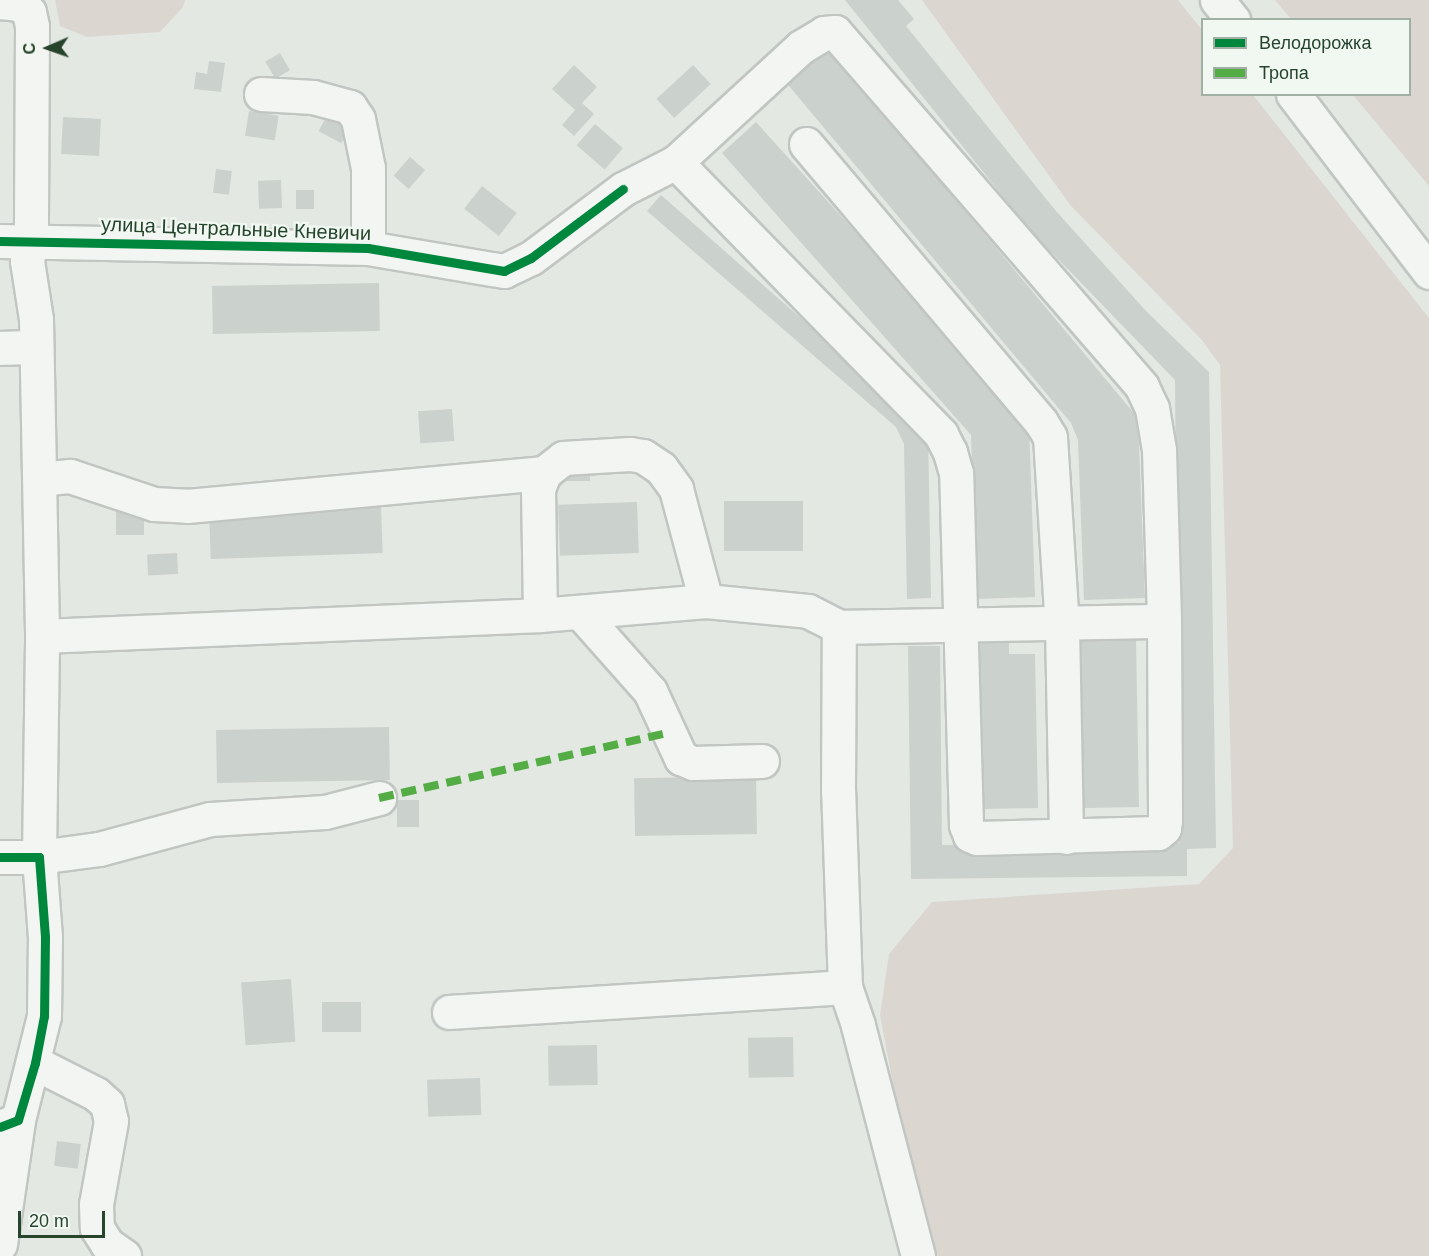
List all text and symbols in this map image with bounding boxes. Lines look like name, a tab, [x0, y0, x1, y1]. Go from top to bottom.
north arrow	[18, 18, 78, 78]
legend	[1201, 18, 1411, 96]
text: Велодорожка	[1259, 33, 1371, 53]
text: С	[21, 43, 38, 55]
text: Тропа	[1259, 63, 1309, 83]
street label: улица Центральные Кневичи	[101, 212, 371, 246]
scale bar	[21, 1199, 108, 1237]
text: 20 m	[29, 1211, 69, 1231]

